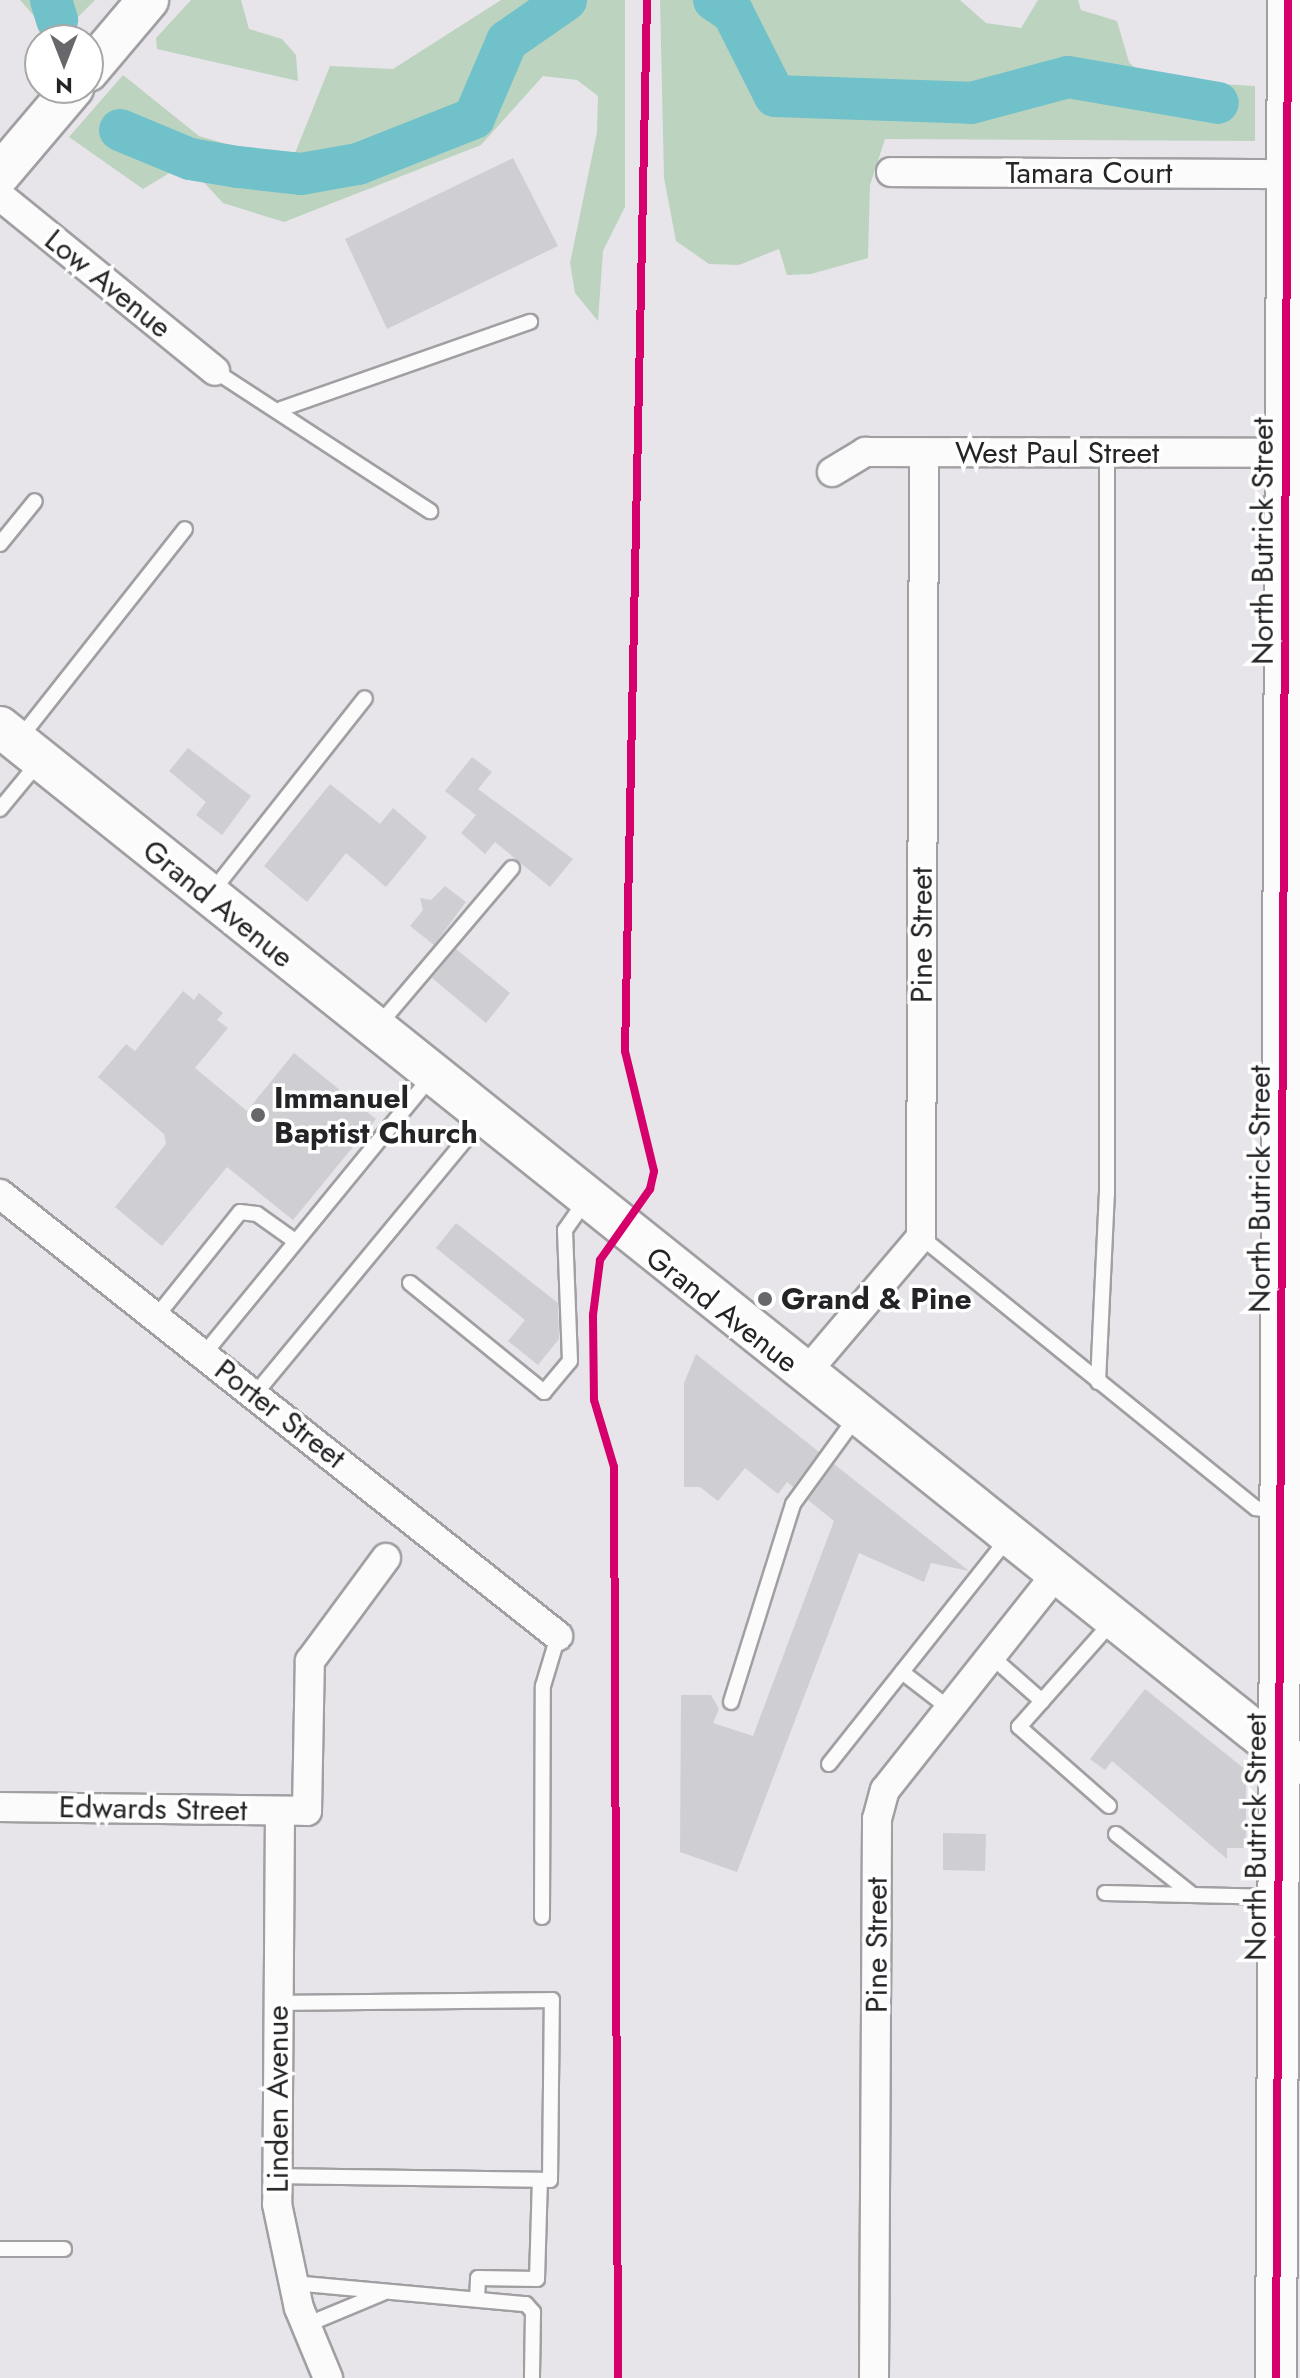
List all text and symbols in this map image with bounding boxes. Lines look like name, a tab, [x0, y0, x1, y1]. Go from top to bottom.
north arrow	[24, 24, 104, 104]
text: N	[55, 70, 73, 102]
street label: Tamara Court	[1005, 155, 1173, 191]
street label: Low Avenue	[38, 222, 178, 346]
street label: North Butrick Street	[1245, 417, 1281, 665]
street label: West Paul Street	[955, 435, 1159, 471]
street label: Grand Avenue	[135, 832, 301, 976]
street label: Pine Street	[904, 867, 940, 1003]
street label: North Butrick Street	[1242, 1065, 1278, 1313]
place label: Immanuel Baptist Church	[274, 1080, 478, 1150]
marker: Immanuel Baptist Church	[249, 1106, 267, 1124]
street label: Grand Avenue	[639, 1239, 805, 1381]
place label: Grand & Pine	[781, 1281, 972, 1317]
marker: Grand & Pine	[756, 1290, 774, 1308]
street label: Porter Street	[208, 1352, 352, 1476]
street label: North Butrick Street	[1238, 1713, 1274, 1961]
street label: Edwards Street	[58, 1789, 248, 1829]
street label: Pine Street	[859, 1877, 895, 2013]
street label: Linden Avenue	[260, 2005, 296, 2193]

